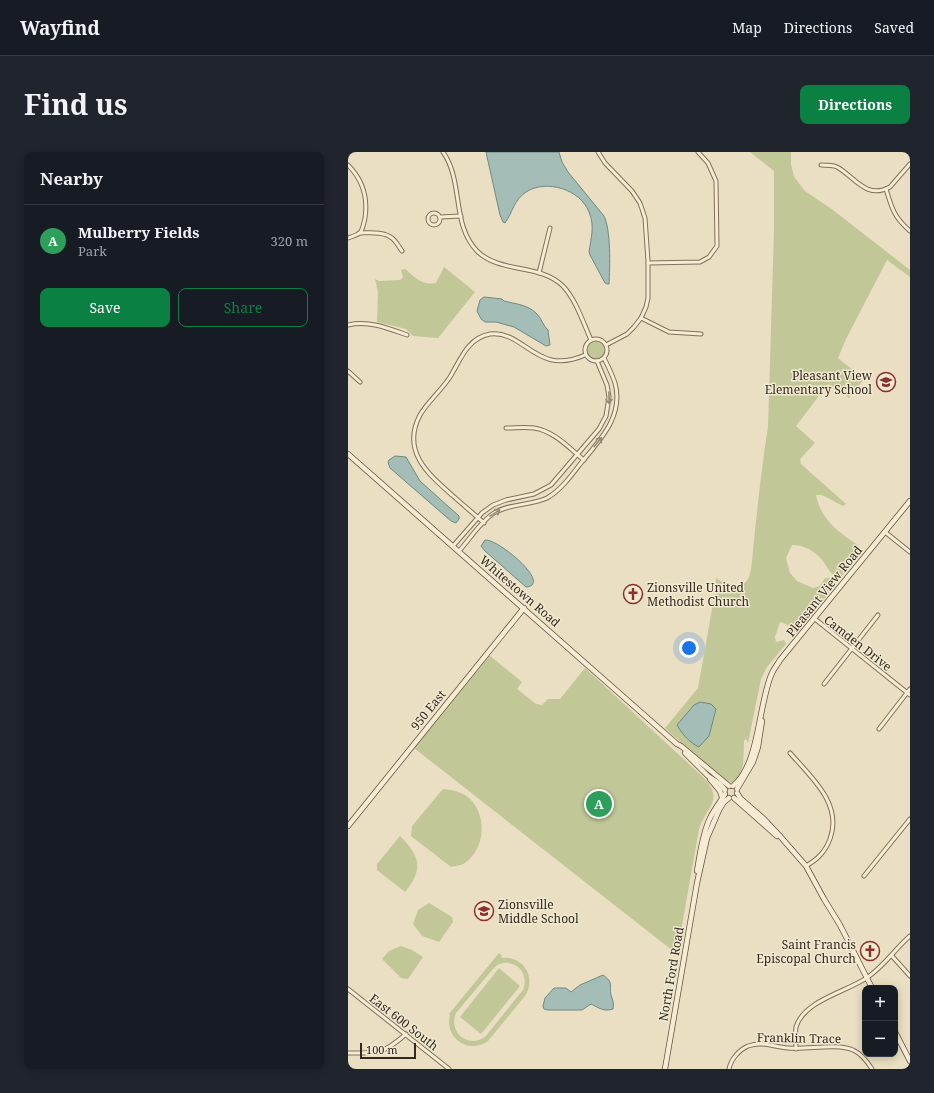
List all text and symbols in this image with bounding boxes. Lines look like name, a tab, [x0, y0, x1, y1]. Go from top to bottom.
text: Wayfind	[20, 15, 100, 41]
text: Map	[732, 18, 762, 37]
text: Directions	[784, 18, 852, 37]
text: Saved	[874, 18, 914, 37]
text: Find us	[24, 85, 128, 123]
button: Directions	[800, 85, 910, 124]
text: Nearby	[40, 167, 103, 190]
text: Mulberry Fields	[78, 222, 200, 242]
text: A	[48, 232, 58, 250]
text: 320 m	[271, 232, 308, 250]
text: Park	[78, 242, 107, 260]
button: Save	[40, 288, 170, 327]
button: Share	[178, 288, 308, 327]
place label: Pleasant View Elementary School	[765, 367, 873, 398]
school or university icon: Pleasant View Elementary School	[875, 371, 897, 393]
one-way arrow	[605, 391, 613, 404]
one-way arrow	[593, 437, 602, 448]
one-way arrow	[489, 509, 500, 517]
street label: Pleasant View Road	[782, 542, 866, 640]
street label: Whitestown Road	[476, 551, 564, 631]
place label: Zionsville United Methodist Church	[647, 579, 750, 610]
church icon: Zionsville United Methodist Church	[622, 583, 644, 605]
street label: Camden Drive	[821, 611, 895, 675]
your location	[679, 638, 699, 658]
street label: 950 East	[407, 686, 449, 734]
pin: A	[586, 789, 612, 819]
place label: Zionsville Middle School	[498, 896, 579, 927]
school or university icon: Zionsville Middle School	[473, 900, 495, 922]
street label: North Ford Road	[654, 925, 688, 1022]
place label: Saint Francis Episcopal Church	[756, 936, 856, 967]
church icon: Saint Francis Episcopal Church	[859, 940, 881, 962]
map controls	[862, 985, 898, 1057]
button: +	[862, 985, 898, 1021]
street label: East 600 South	[366, 990, 442, 1055]
button: −	[862, 1021, 898, 1057]
street label: Franklin Trace	[757, 1029, 841, 1047]
scale bar	[360, 1041, 416, 1060]
text: 100 m	[366, 1042, 398, 1057]

